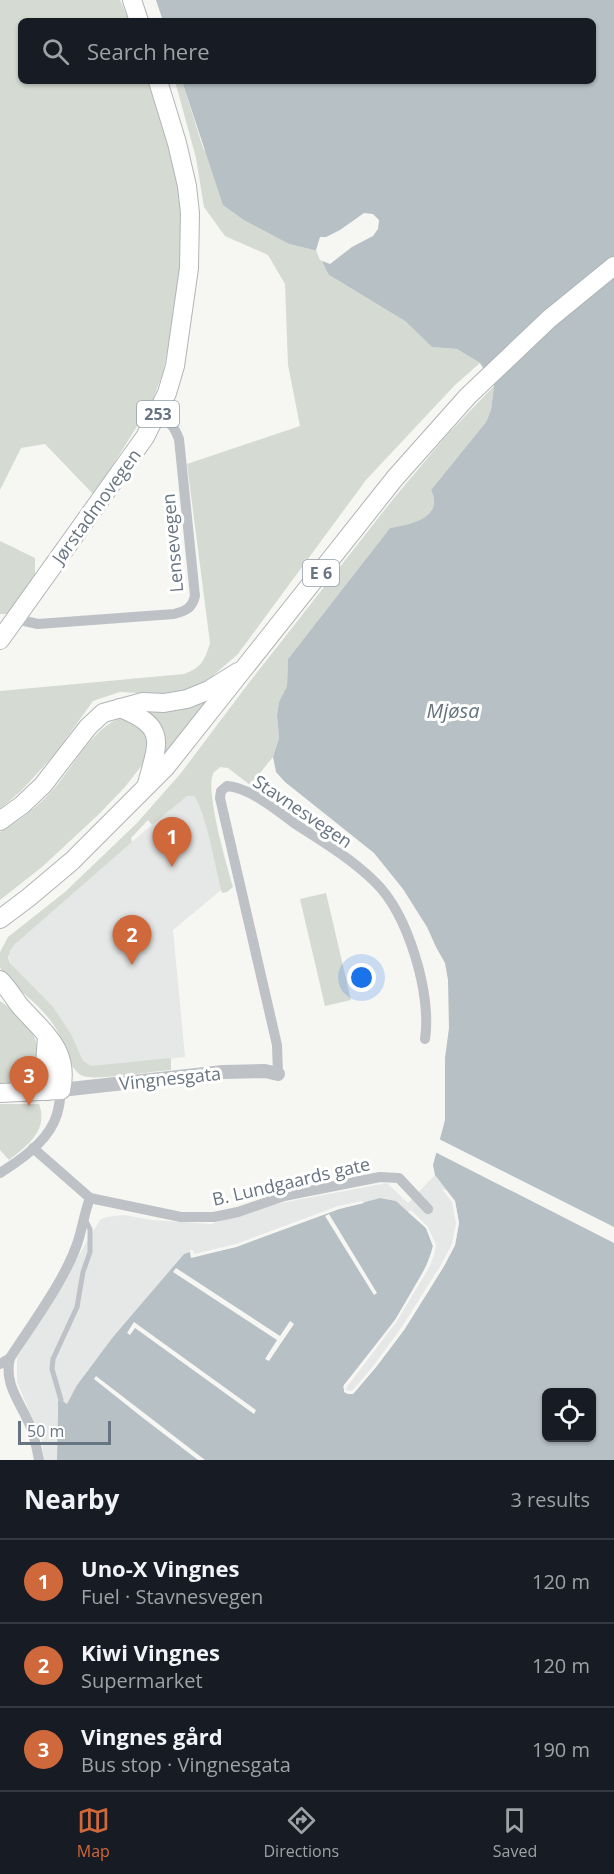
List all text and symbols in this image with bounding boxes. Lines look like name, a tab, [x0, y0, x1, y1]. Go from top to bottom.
search box	[18, 18, 596, 84]
icon: search	[39, 35, 72, 68]
text: Search here	[87, 36, 210, 66]
road number: 253	[137, 401, 179, 427]
street label: Jørstadmovegen	[45, 444, 146, 570]
street label: Lensevegen	[156, 493, 188, 593]
road number: E 6	[303, 560, 339, 586]
water label: Mjøsa	[427, 697, 479, 724]
street label: Stavnesvegen	[249, 769, 357, 853]
pin: 1	[152, 818, 192, 867]
pin: 2	[112, 916, 152, 965]
your location	[347, 963, 376, 992]
pin: 3	[9, 1056, 48, 1106]
street label: Vingnesgata	[118, 1061, 222, 1095]
street label: B. Lundgaards gate	[210, 1151, 372, 1211]
map controls	[542, 1388, 596, 1442]
button: locate	[542, 1388, 596, 1442]
scale bar	[18, 1418, 111, 1446]
text: 50 m	[27, 1420, 64, 1442]
text: Nearby	[24, 1481, 119, 1517]
text: 3 results	[510, 1486, 590, 1513]
text: Uno-X Vingnes	[81, 1553, 239, 1583]
text: 1	[38, 1568, 49, 1595]
text: 120 m	[532, 1568, 590, 1595]
text: Fuel · Stavnesvegen	[81, 1583, 263, 1610]
text: Kiwi Vingnes	[81, 1637, 220, 1667]
text: 2	[38, 1652, 49, 1679]
text: 120 m	[532, 1652, 590, 1679]
text: Supermarket	[81, 1667, 203, 1694]
text: Vingnes gård	[81, 1721, 223, 1751]
text: 3	[38, 1736, 49, 1763]
text: 190 m	[532, 1736, 590, 1763]
text: Bus stop · Vingnesgata	[81, 1751, 291, 1778]
tab: Map	[77, 1804, 110, 1862]
tab: Directions	[263, 1804, 339, 1862]
tab: Saved	[493, 1804, 537, 1862]

